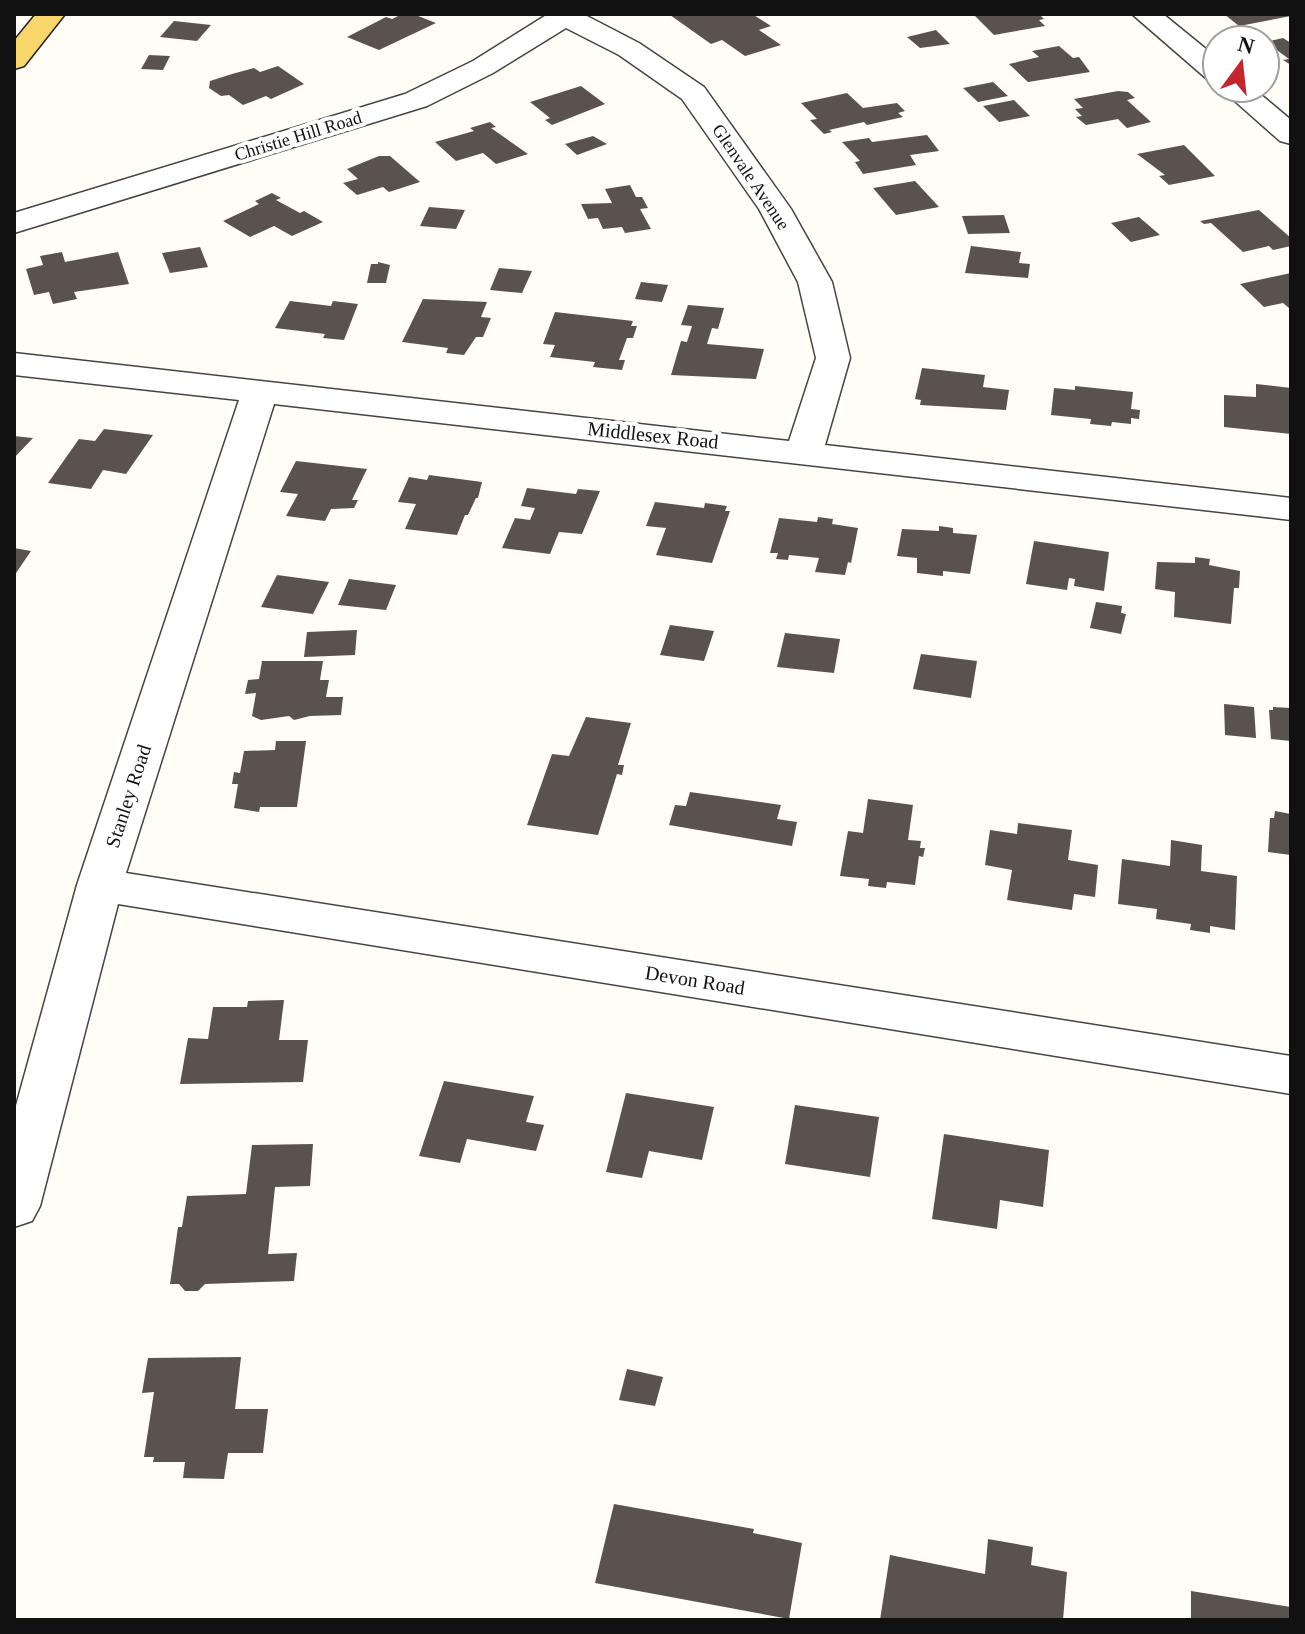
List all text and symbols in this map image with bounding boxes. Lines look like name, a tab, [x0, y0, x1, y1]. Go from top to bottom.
north arrow	[1201, 24, 1281, 104]
text: N	[1235, 31, 1257, 59]
street label: Christie Hill Road	[232, 107, 364, 165]
street label: Glenvale Avenue	[708, 120, 794, 234]
street label: Middlesex Road	[586, 417, 720, 453]
street label: Stanley Road	[101, 742, 156, 851]
street label: Devon Road	[644, 961, 746, 999]

